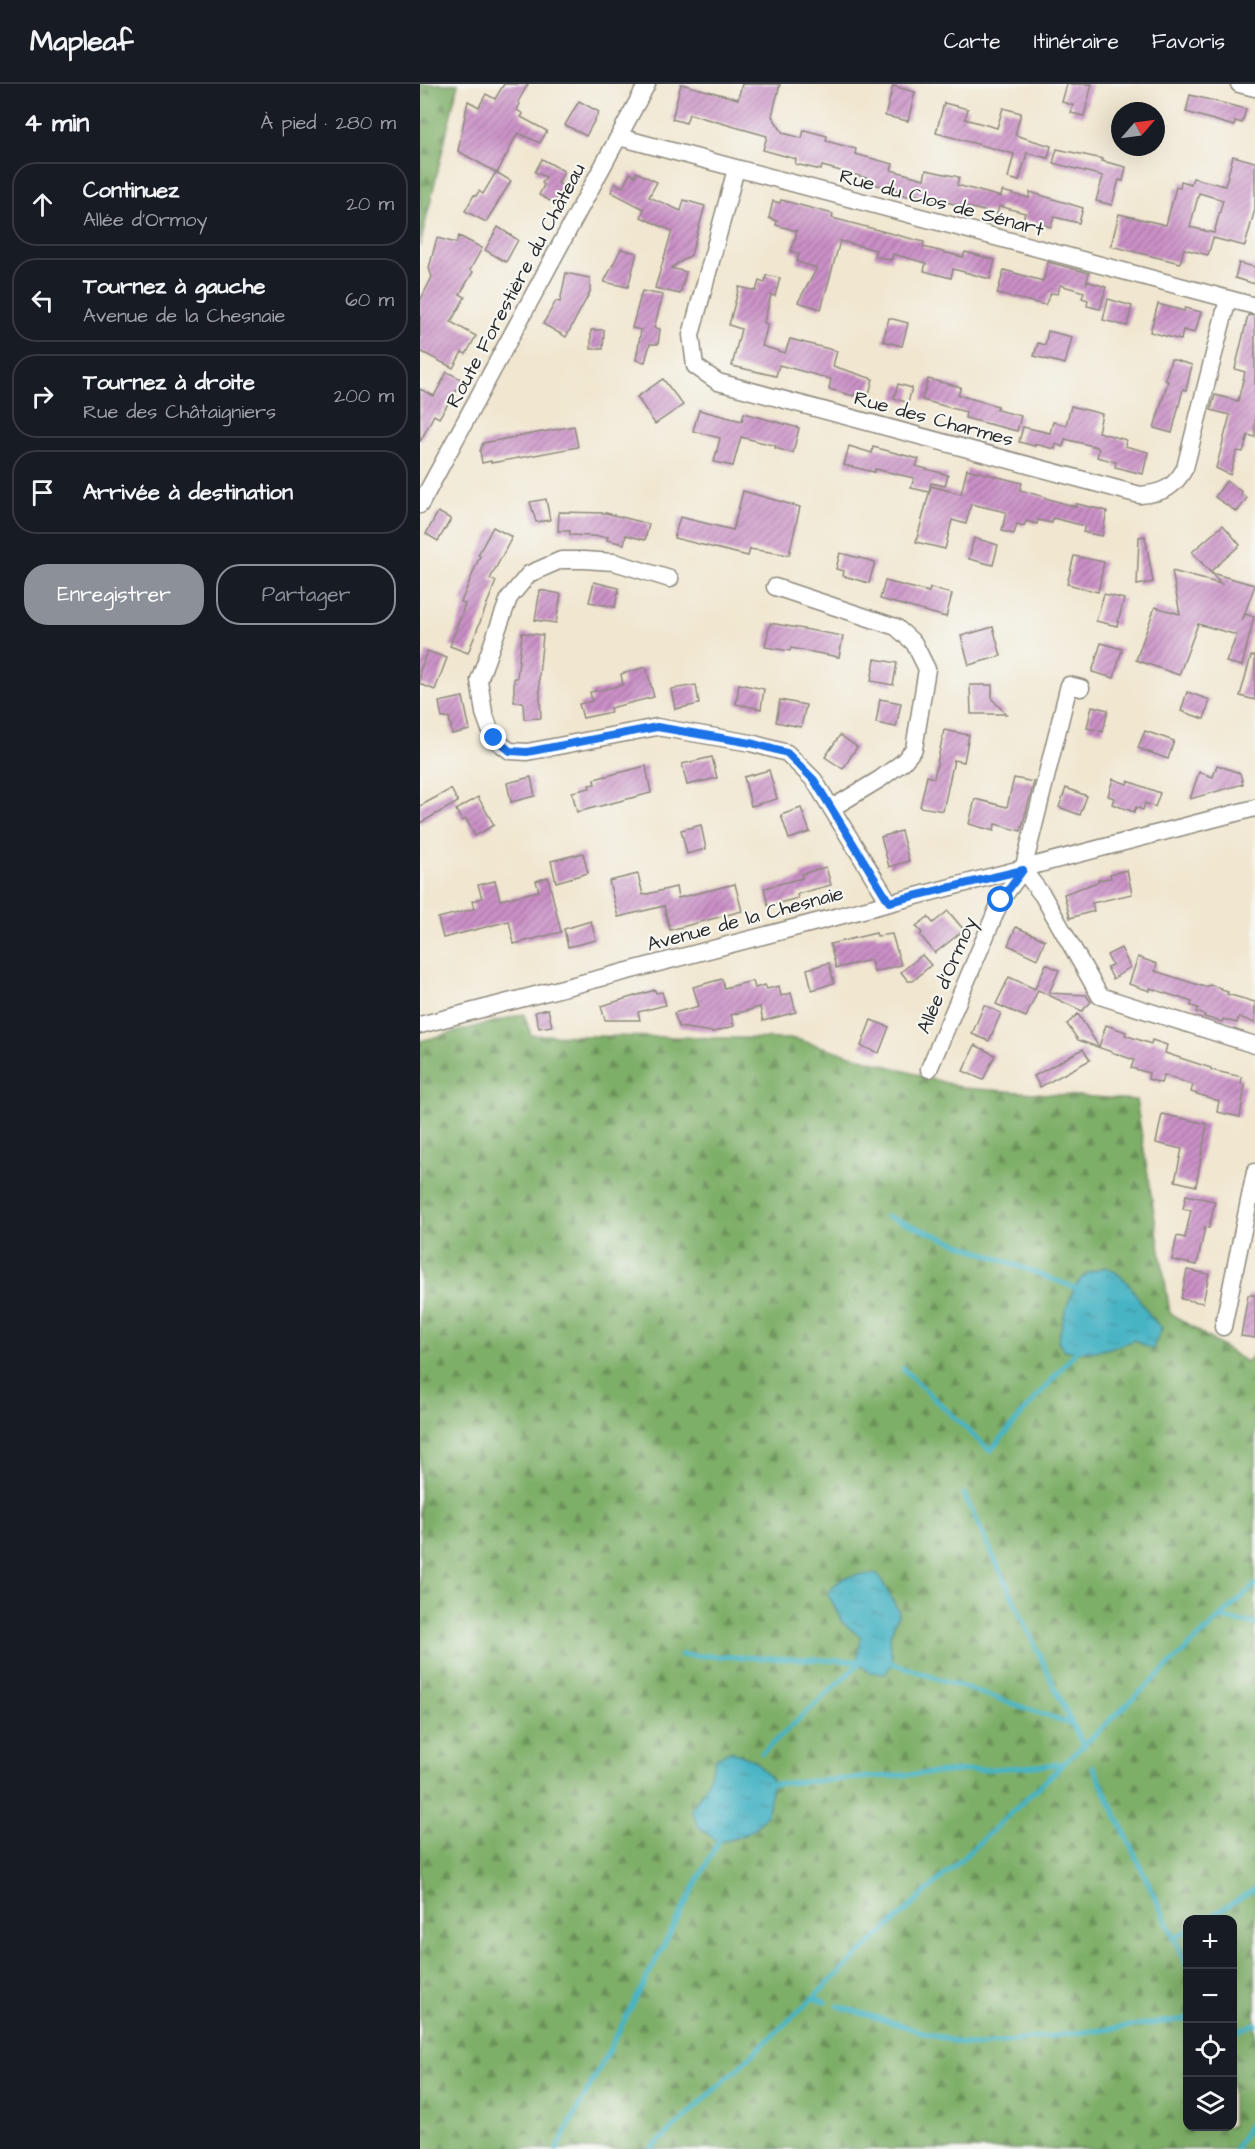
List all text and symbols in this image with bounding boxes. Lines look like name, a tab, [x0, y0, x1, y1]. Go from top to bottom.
text: Mapleaf	[30, 22, 133, 61]
text: Carte	[944, 27, 1001, 56]
text: Itinéraire	[1034, 27, 1119, 56]
text: Favoris	[1152, 27, 1225, 56]
north arrow	[1111, 102, 1165, 156]
text: 4 min	[24, 105, 89, 141]
text: À pied · 280 m	[261, 109, 396, 137]
street label: Route Forestière du Château	[439, 158, 592, 413]
street label: Rue du Clos de Sénart	[837, 162, 1047, 244]
text: Continuez	[83, 175, 179, 206]
icon: ahead	[26, 188, 59, 221]
text: 20 m	[346, 190, 394, 218]
text: Allée d'Ormoy	[83, 206, 207, 234]
text: Tournez à gauche	[83, 271, 265, 302]
icon: left	[26, 284, 59, 317]
text: 60 m	[345, 286, 394, 314]
text: Avenue de la Chesnaie	[83, 302, 285, 330]
text: Tournez à droite	[83, 367, 255, 398]
icon: right	[26, 380, 59, 413]
text: 200 m	[334, 382, 394, 410]
street label: Rue des Charmes	[851, 384, 1017, 454]
text: Rue des Châtaigniers	[83, 398, 276, 426]
icon: arrive	[26, 476, 59, 509]
text: Arrivée à destination	[83, 477, 293, 508]
button: Enregistrer	[24, 564, 204, 625]
button: Partager	[216, 564, 396, 625]
route end	[480, 724, 506, 750]
street label: Avenue de la Chesnaie	[644, 879, 847, 959]
route start	[987, 886, 1013, 912]
street label: Allée d'Ormoy	[910, 913, 985, 1039]
map controls	[1183, 1915, 1237, 2131]
button: +	[1183, 1915, 1237, 1969]
button: −	[1183, 1969, 1237, 2023]
button: locate	[1183, 2023, 1237, 2077]
button: layers	[1183, 2077, 1237, 2131]

